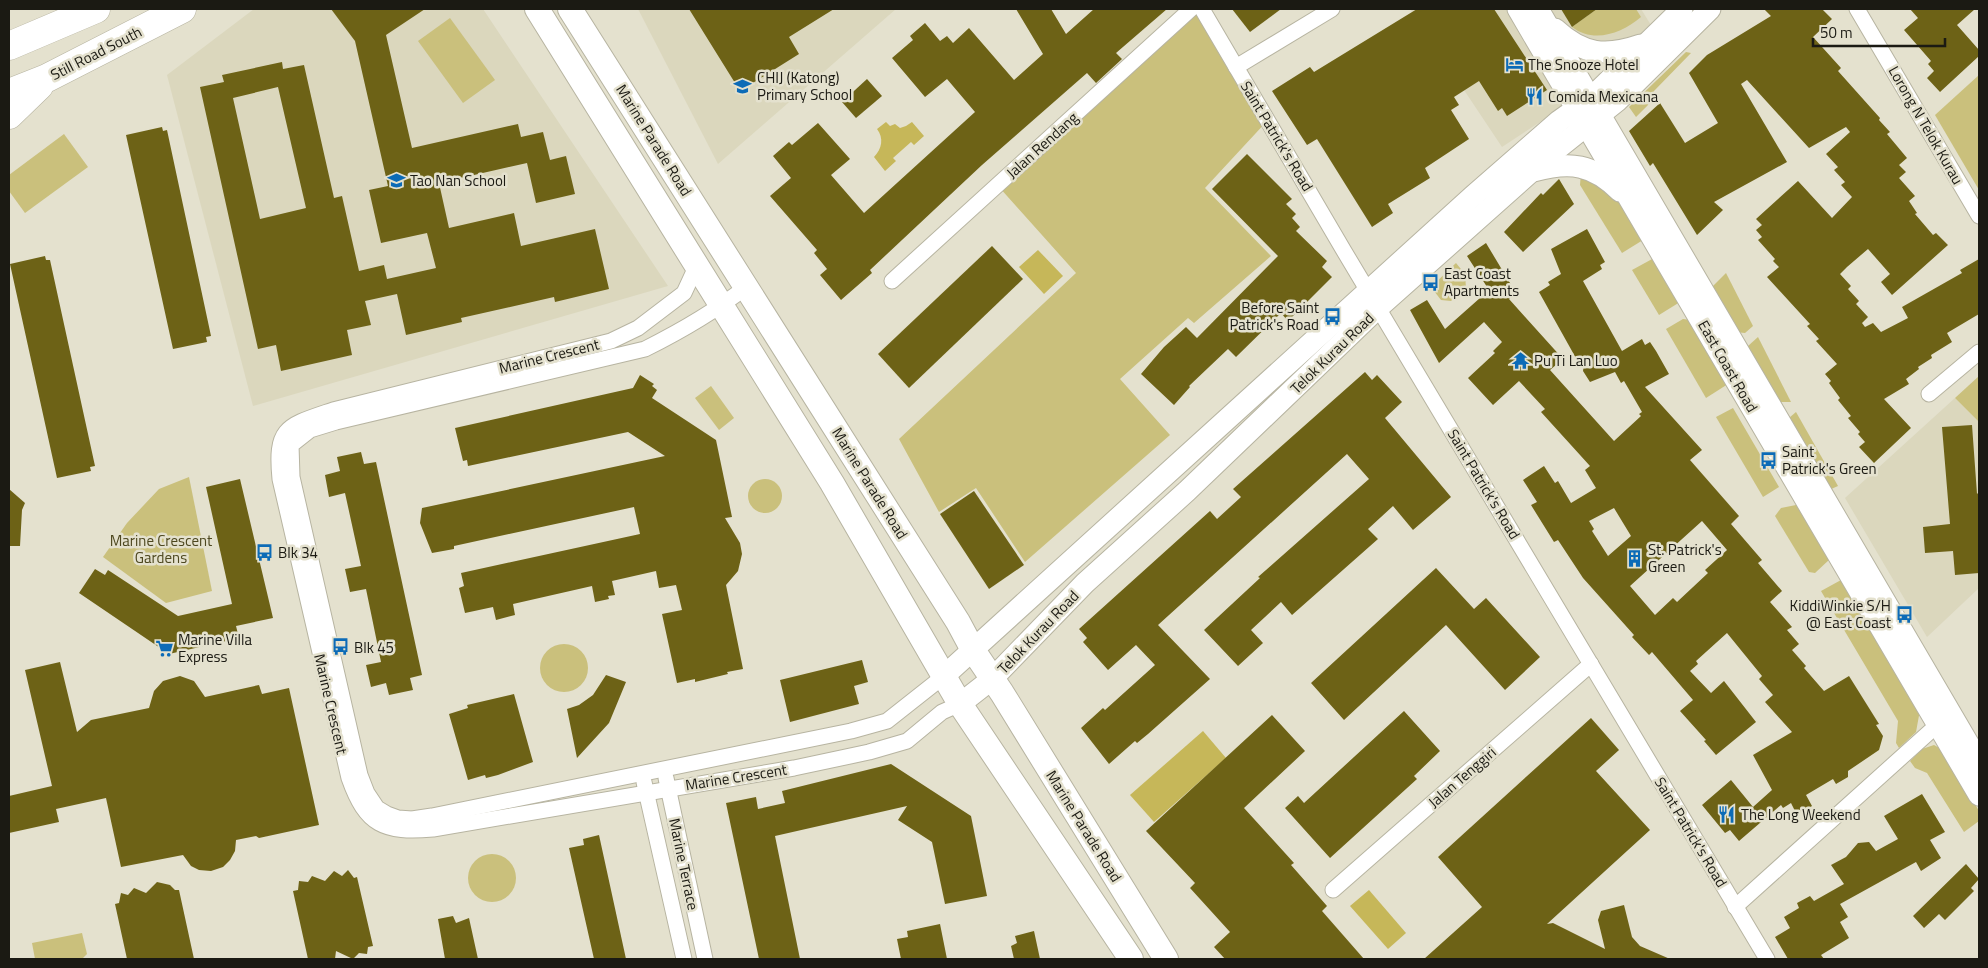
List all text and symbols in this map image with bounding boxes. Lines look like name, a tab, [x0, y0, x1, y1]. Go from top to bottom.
scale bar	[1813, 15, 1946, 47]
street label: Still Road South	[46, 20, 146, 86]
text: 50 m	[1820, 21, 1853, 44]
place label: The Snooze Hotel	[1528, 53, 1639, 76]
hotel icon: The Snooze Hotel	[1504, 54, 1524, 74]
street label: Lorong N Telok Kurau	[1883, 61, 1969, 189]
place label: CHIJ (Katong) Primary School	[757, 66, 852, 106]
school or university icon: CHIJ (Katong) Primary School	[733, 76, 753, 96]
street label: Saint Patrick's Road	[1235, 76, 1319, 196]
street label: Marine Parade Road	[610, 80, 698, 200]
place label: Comida Mexicana	[1548, 85, 1659, 108]
restaurant icon: Comida Mexicana	[1524, 86, 1544, 106]
street label: Jalan Rendang	[1001, 106, 1083, 184]
place label: Tao Nan School	[410, 169, 506, 192]
school or university icon: Tao Nan School	[386, 170, 406, 190]
place label: East Coast Apartments	[1444, 262, 1519, 302]
bus stop icon: East Coast Apartments	[1420, 272, 1440, 292]
place label: Before Saint Patrick's Road	[1229, 296, 1320, 336]
bus stop icon: Before Saint Patrick's Road	[1323, 306, 1343, 326]
street label: Telok Kurau Road	[1285, 307, 1379, 399]
street label: East Coast Road	[1692, 316, 1764, 416]
street label: Marine Crescent	[496, 332, 602, 380]
place label: Pu Ti Lan Luo	[1534, 349, 1618, 372]
temple icon: Pu Ti Lan Luo	[1510, 350, 1530, 370]
street label: Marine Parade Road	[826, 423, 914, 543]
street label: Saint Patrick's Road	[1442, 424, 1526, 544]
place label: Saint Patrick's Green	[1782, 440, 1877, 480]
bus stop icon: Saint Patrick's Green	[1758, 450, 1778, 470]
park label: Marine Crescent Gardens	[110, 529, 213, 569]
place label: St. Patrick's Green	[1648, 538, 1722, 578]
place label: Blk 34	[278, 541, 318, 564]
bus stop icon: Blk 34	[254, 542, 274, 562]
building icon: St. Patrick's Green	[1624, 548, 1644, 568]
street label: Telok Kurau Road	[992, 585, 1084, 679]
place label: KiddiWinkie S/H @ East Coast	[1790, 594, 1892, 634]
bus stop icon: KiddiWinkie S/H @ East Coast	[1895, 604, 1915, 624]
place label: Marine Villa Express	[178, 628, 252, 668]
place label: Blk 45	[354, 636, 394, 659]
bus stop icon: Blk 45	[330, 637, 350, 657]
supermarket icon: Marine Villa Express	[154, 638, 174, 658]
street label: Marine Crescent	[308, 651, 354, 757]
street label: Jalan Tenggiri	[1423, 741, 1501, 813]
street label: Marine Crescent	[684, 758, 789, 796]
street label: Marine Parade Road	[1040, 766, 1128, 886]
street label: Saint Patrick's Road	[1649, 772, 1733, 892]
place label: The Long Weekend	[1741, 803, 1861, 826]
restaurant icon: The Long Weekend	[1717, 804, 1737, 824]
street label: Marine Terrace	[663, 816, 705, 912]

